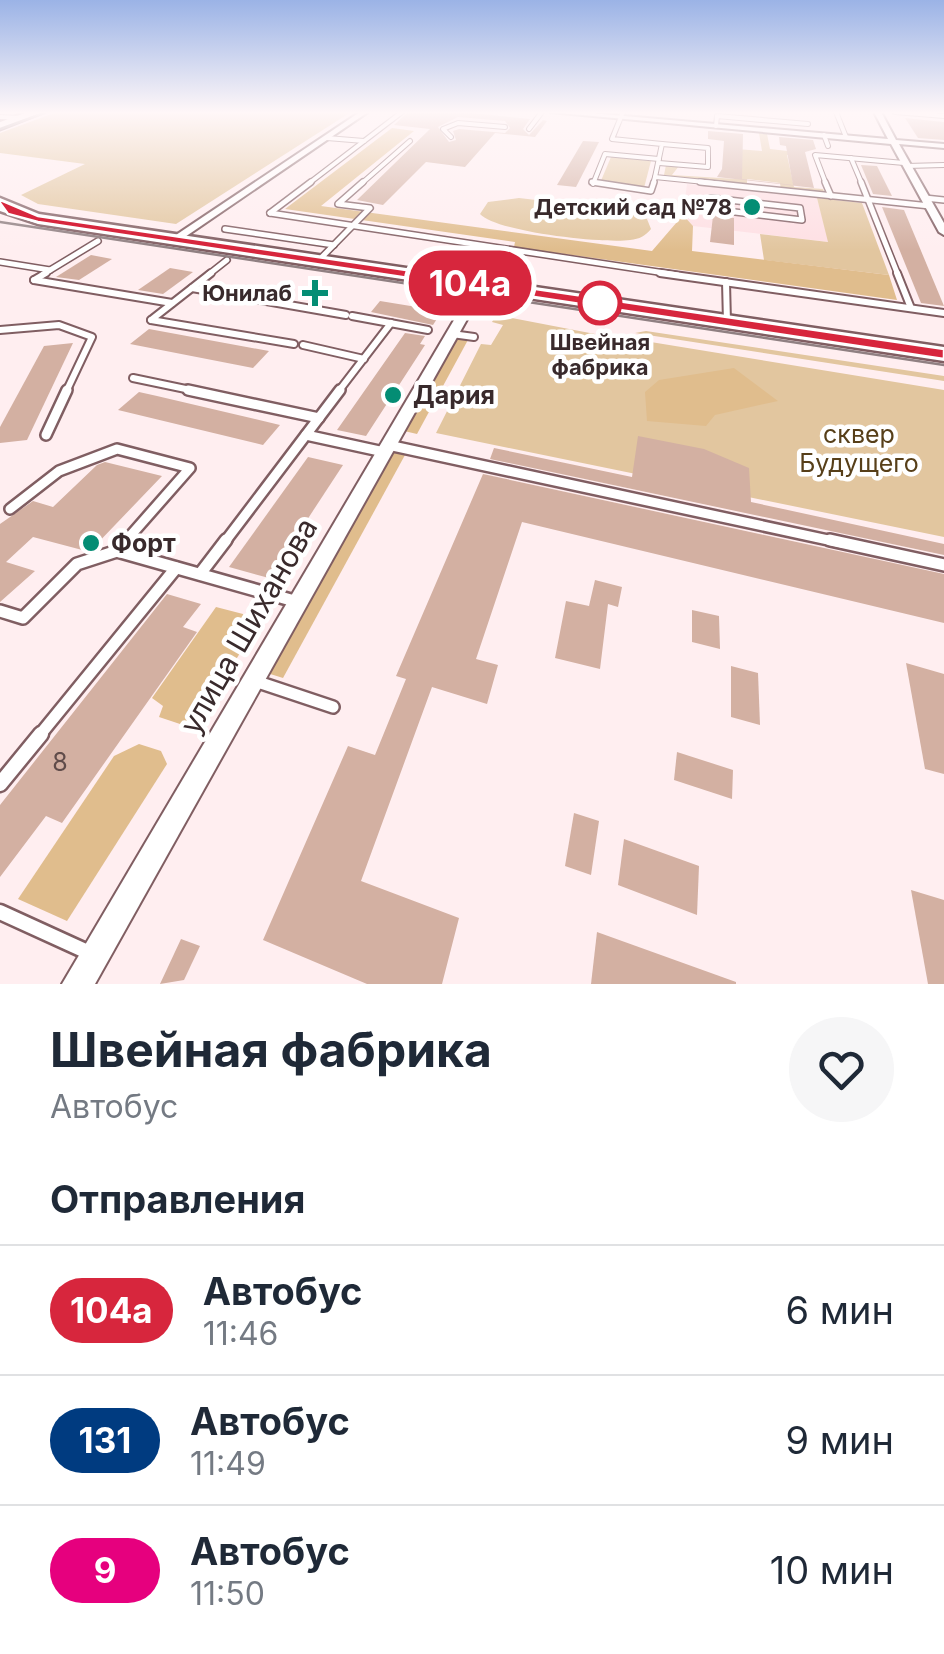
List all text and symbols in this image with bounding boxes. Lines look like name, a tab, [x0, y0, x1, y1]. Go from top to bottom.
place label: Детский сад №78	[534, 194, 732, 220]
marker: Детский сад №78	[741, 196, 763, 218]
line badge: 104а	[400, 250, 540, 316]
text: 104а	[429, 262, 511, 304]
place label: Юнилаб	[202, 280, 292, 306]
marker: Юнилаб	[302, 280, 328, 306]
marker: Швейная фабрика	[579, 282, 621, 324]
place label: Швейная фабрика	[550, 329, 650, 380]
place label: Дария	[413, 380, 495, 410]
marker: Дария	[382, 384, 404, 406]
park label: сквер Будущего	[799, 419, 919, 478]
street label: улица Шиханова	[172, 511, 324, 740]
place label: Форт	[111, 528, 176, 558]
marker: Форт	[80, 532, 102, 554]
house number: 8	[52, 747, 68, 777]
button: heart	[789, 1017, 894, 1122]
text: Швейная фабрика	[50, 1020, 492, 1079]
text: Автобус	[50, 1087, 178, 1126]
text: Отправления	[50, 1176, 305, 1222]
text: Автобус	[203, 1268, 362, 1314]
text: 6 мин	[786, 1287, 894, 1333]
text: 104а	[70, 1289, 153, 1331]
text: 11:46	[203, 1314, 278, 1353]
text: Автобус	[190, 1398, 350, 1444]
text: 9 мин	[786, 1417, 894, 1463]
text: 131	[79, 1419, 131, 1461]
text: 11:49	[190, 1444, 266, 1483]
text: Автобус	[190, 1528, 350, 1574]
text: 10 мин	[770, 1547, 894, 1593]
text: 9	[94, 1549, 116, 1591]
text: 11:50	[190, 1574, 265, 1613]

